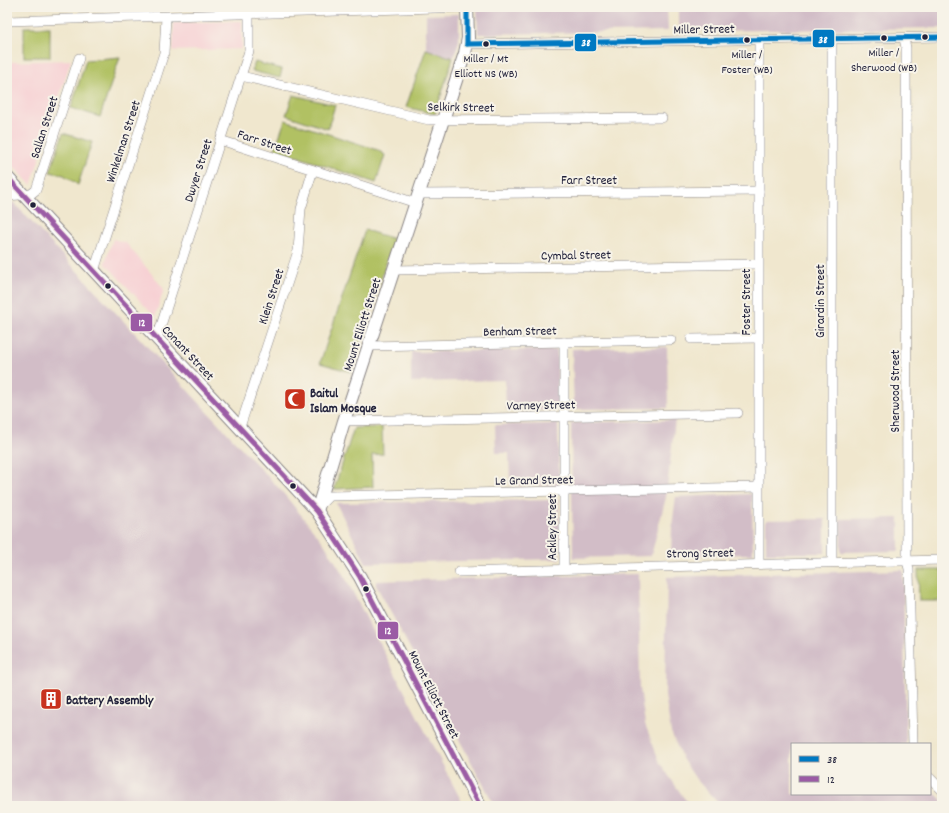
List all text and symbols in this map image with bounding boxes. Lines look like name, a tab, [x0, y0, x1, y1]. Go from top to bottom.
street label: Miller Street	[673, 20, 735, 41]
line badge: 38	[812, 29, 835, 48]
unlabelled marker	[920, 32, 930, 42]
line badge: 38	[574, 33, 597, 52]
text: 38	[818, 33, 828, 49]
marker: Miller / Sherwood (WB)	[879, 33, 889, 43]
marker: Miller / Foster (WB)	[742, 35, 752, 45]
text: 38	[581, 36, 591, 52]
marker: Miller / Mt Elliott NS (WB)	[481, 39, 491, 49]
place label: Miller / Sherwood (WB)	[851, 45, 917, 77]
place label: Miller / Foster (WB)	[721, 47, 773, 79]
place label: Miller / Mt Elliott NS (WB)	[455, 51, 517, 83]
street label: Sallan Street	[26, 94, 64, 161]
street label: Winkelman Street	[102, 98, 147, 185]
street label: Selkirk Street	[427, 98, 495, 119]
street label: Farr Street	[235, 126, 294, 161]
street label: Dwyer Street	[180, 137, 219, 205]
street label: Farr Street	[561, 172, 617, 191]
unlabelled marker	[28, 200, 38, 210]
street label: Cymbal Street	[541, 246, 611, 267]
street label: Girardin Street	[812, 264, 831, 338]
street label: Klein Street	[254, 266, 290, 327]
street label: Foster Street	[738, 268, 757, 335]
street label: Mount Elliott Street	[339, 275, 387, 374]
unlabelled marker	[103, 281, 113, 291]
line badge: 12	[130, 313, 153, 332]
text: 12	[138, 316, 146, 332]
street label: Conant Street	[156, 322, 218, 386]
street label: Benham Street	[483, 322, 557, 343]
street label: Sherwood Street	[887, 349, 906, 432]
place label: Baitul Islam Mosque	[310, 385, 377, 419]
mosque icon: Baitul Islam Mosque	[282, 386, 308, 412]
street label: Varney Street	[507, 396, 576, 417]
street label: Le Grand Street	[495, 471, 573, 492]
unlabelled marker	[288, 481, 298, 491]
street label: Ackley Street	[544, 494, 563, 560]
street label: Strong Street	[666, 544, 734, 565]
unlabelled marker	[361, 584, 371, 594]
line badge: 12	[377, 621, 399, 640]
text: 12	[384, 624, 392, 640]
street label: Mount Elliott Street	[402, 648, 463, 743]
building icon: Battery Assembly	[38, 686, 64, 712]
place label: Battery Assembly	[66, 692, 154, 711]
legend	[791, 743, 931, 795]
text: 38	[827, 752, 837, 769]
text: 12	[827, 772, 835, 789]

